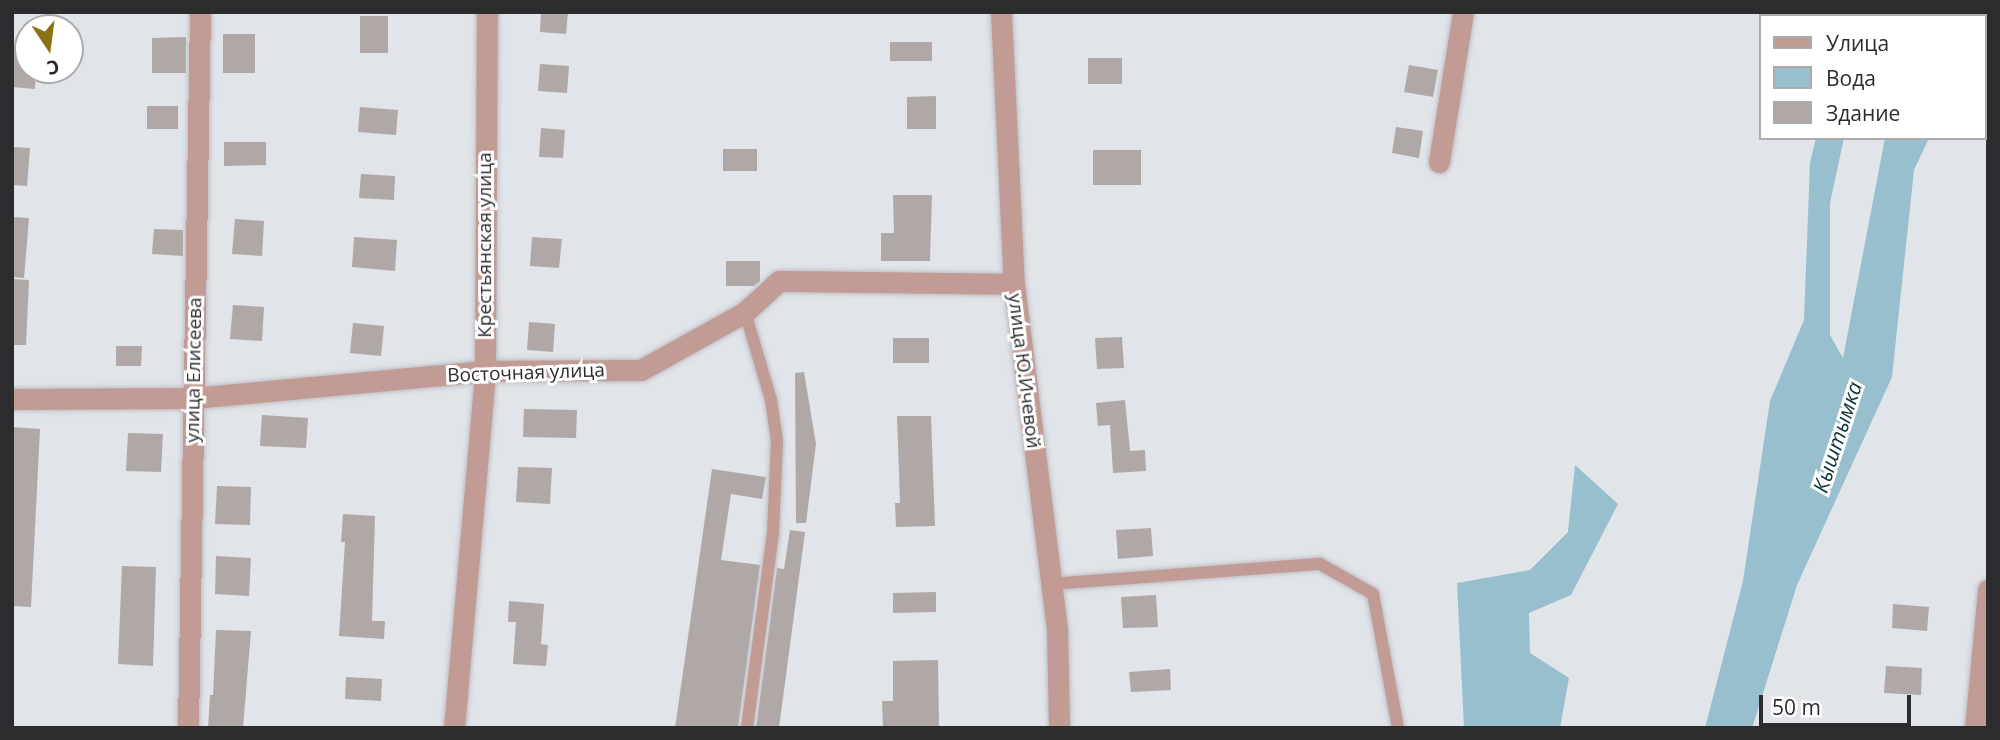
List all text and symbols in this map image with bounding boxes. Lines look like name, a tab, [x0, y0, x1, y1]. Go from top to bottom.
north arrow	[14, 14, 84, 84]
legend	[1758, 14, 1986, 140]
text: Улица	[1826, 29, 1889, 57]
text: С	[44, 53, 62, 82]
text: Вода	[1826, 64, 1876, 92]
text: Здание	[1826, 99, 1900, 127]
street label: Крестьянская улица	[474, 152, 496, 338]
street label: улица Ю.Ичевой	[1003, 292, 1045, 450]
street label: улица Елисеева	[181, 297, 207, 443]
street label: Восточная улица	[447, 359, 605, 387]
water label: Кыштымка	[1807, 378, 1867, 496]
scale bar	[1762, 680, 1914, 724]
text: 50 m	[1772, 693, 1821, 721]

